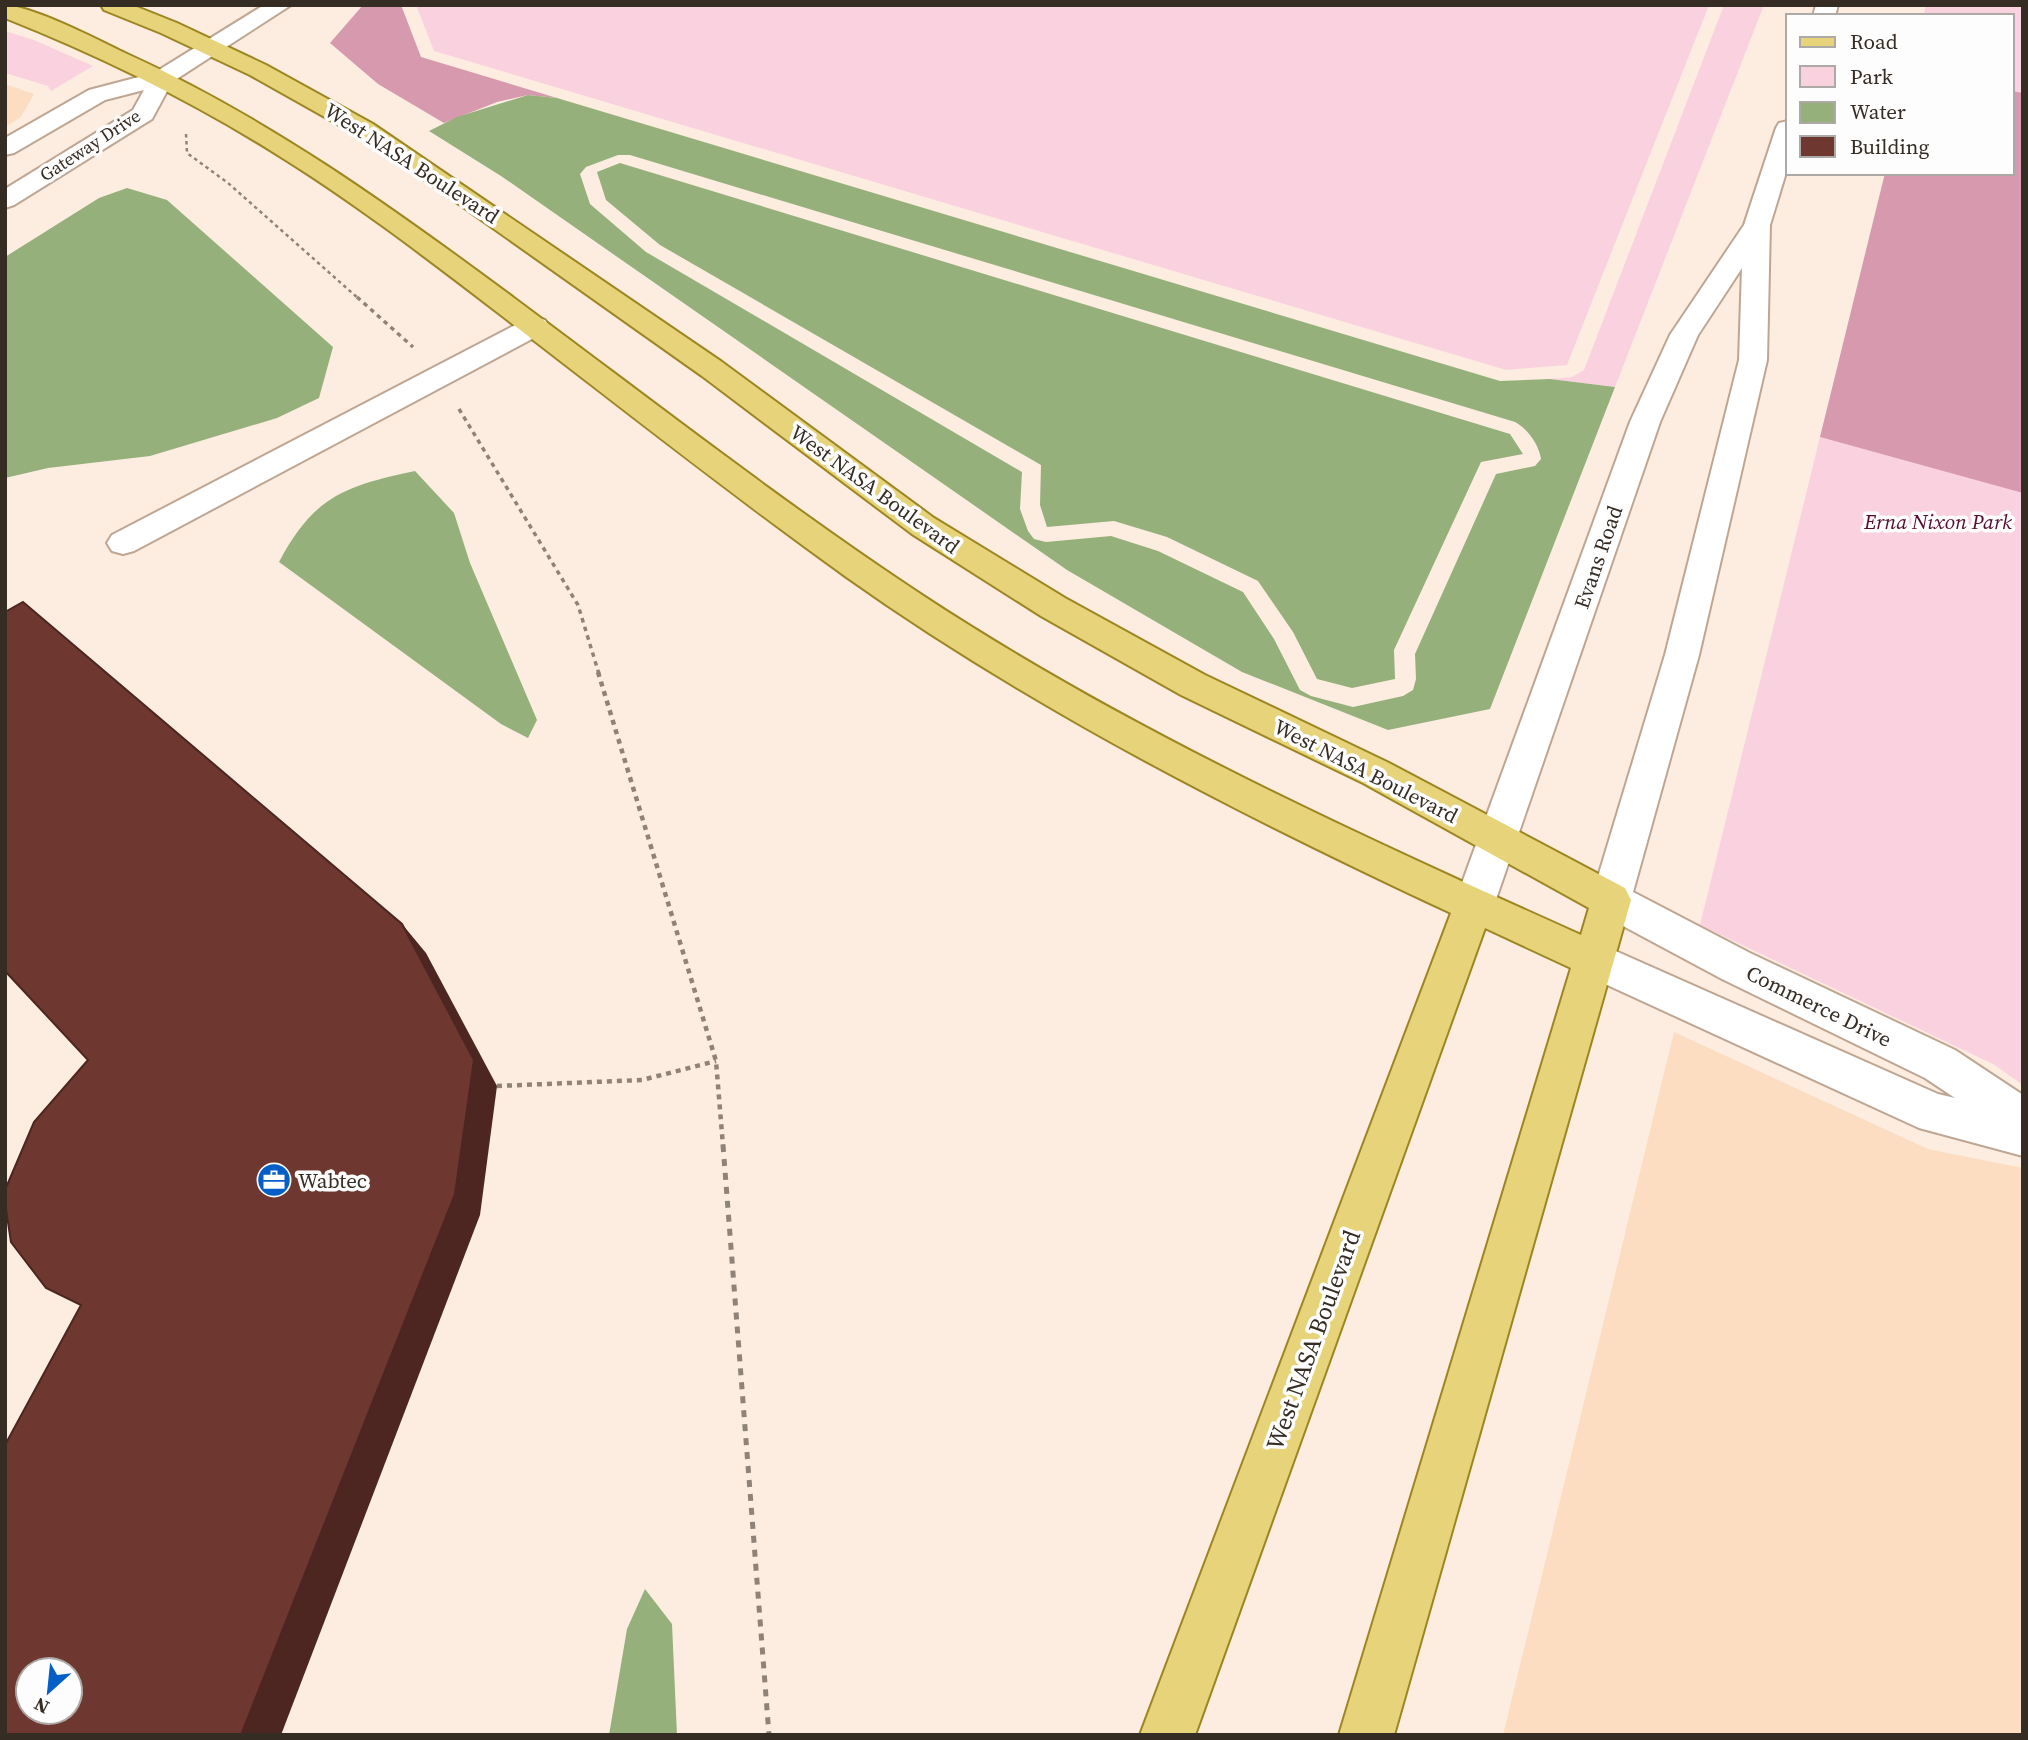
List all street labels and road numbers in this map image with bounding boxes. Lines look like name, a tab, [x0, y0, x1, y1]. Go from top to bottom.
street label: West NASA Boulevard	[319, 96, 505, 230]
street label: Gateway Drive	[35, 103, 145, 187]
street label: West NASA Boulevard	[784, 418, 966, 560]
street label: Evans Road	[1567, 501, 1629, 612]
street label: West NASA Boulevard	[1269, 712, 1463, 830]
street label: Commerce Drive	[1741, 958, 1897, 1054]
street label: West NASA Boulevard	[1258, 1225, 1368, 1455]

